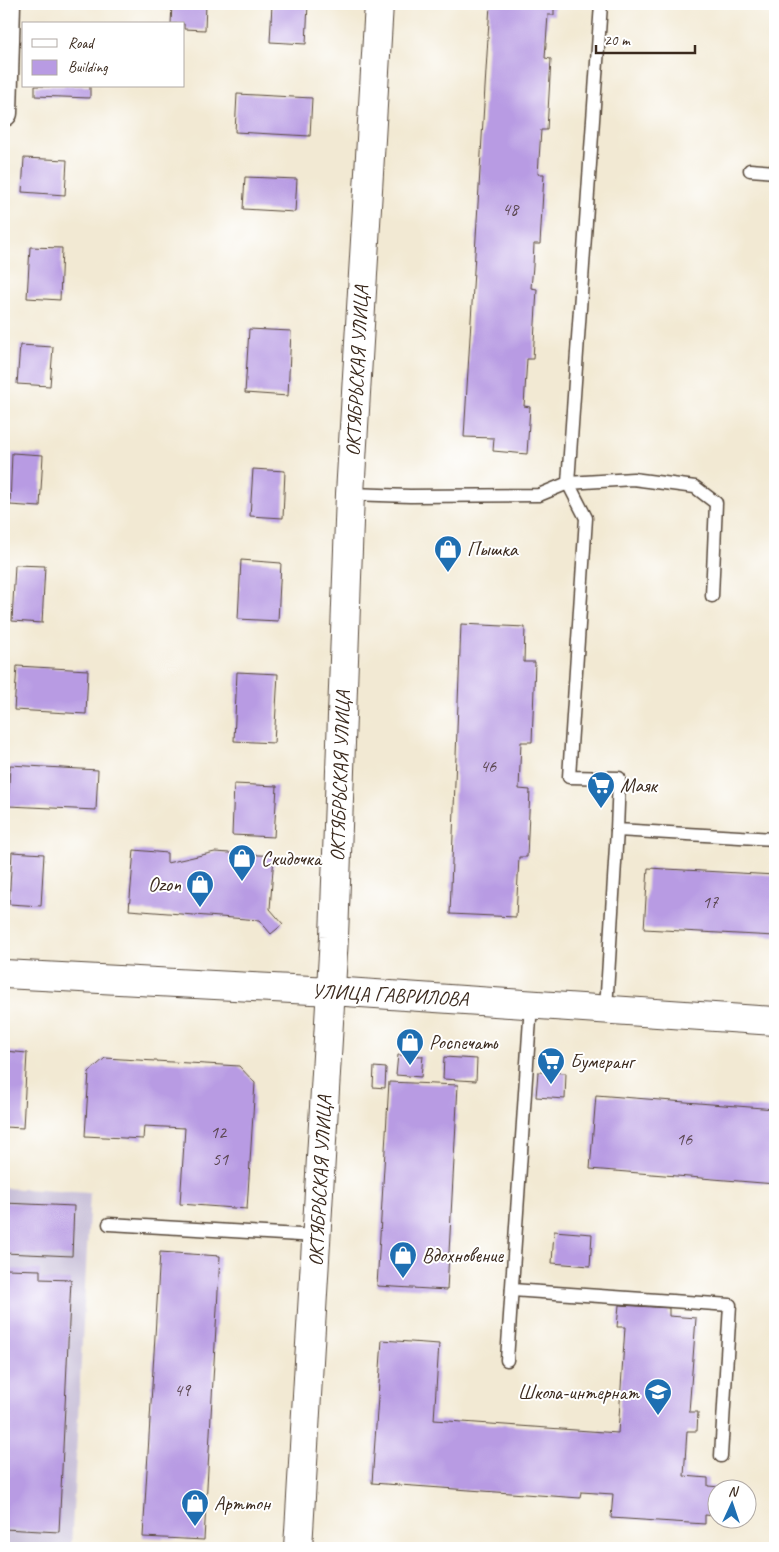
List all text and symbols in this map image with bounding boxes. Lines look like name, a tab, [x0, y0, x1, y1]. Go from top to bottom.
legend	[22, 22, 185, 88]
scale bar	[596, 22, 695, 54]
text: 20 m	[604, 31, 631, 50]
text: Road	[68, 34, 95, 53]
text: Building	[68, 58, 108, 77]
house number: 48	[502, 198, 520, 220]
street label: ОКТЯБРЬСКАЯ УЛИЦА	[340, 284, 374, 457]
shop icon: Пышка	[433, 534, 463, 573]
place label: Пышка	[467, 537, 519, 562]
street label: ОКТЯБРЬСКАЯ УЛИЦА	[325, 689, 356, 862]
house number: 46	[480, 755, 497, 777]
supermarket icon: Маяк	[586, 770, 616, 809]
place label: Маяк	[620, 773, 658, 798]
shop icon: Скидочка	[227, 843, 257, 882]
place label: Скидочка	[261, 846, 323, 871]
shop icon: Ozon	[185, 869, 215, 908]
place label: Ozon	[148, 872, 182, 897]
house number: 17	[702, 891, 719, 913]
street label: УЛИЦА ГАВРИЛОВА	[311, 978, 470, 1012]
shop icon: Роспечать	[395, 1027, 425, 1066]
place label: Роспечать	[429, 1030, 499, 1055]
supermarket icon: Бумеранг	[536, 1046, 566, 1085]
place label: Бумеранг	[570, 1049, 636, 1074]
street label: ОКТЯБРЬСКАЯ УЛИЦА	[303, 1094, 337, 1267]
house number: 12	[210, 1121, 228, 1143]
house number: 16	[676, 1128, 693, 1150]
house number: 51	[212, 1148, 229, 1170]
shop icon: Вдохновение	[388, 1240, 418, 1279]
place label: Вдохновение	[422, 1243, 505, 1268]
school or university icon: Школа-интернат	[643, 1377, 673, 1416]
house number: 49	[174, 1379, 192, 1401]
place label: Школа-интернат	[518, 1380, 641, 1405]
north arrow	[706, 1480, 756, 1530]
text: N	[728, 1483, 740, 1500]
shop icon: Арттон	[180, 1488, 210, 1527]
place label: Арттон	[214, 1491, 272, 1516]

